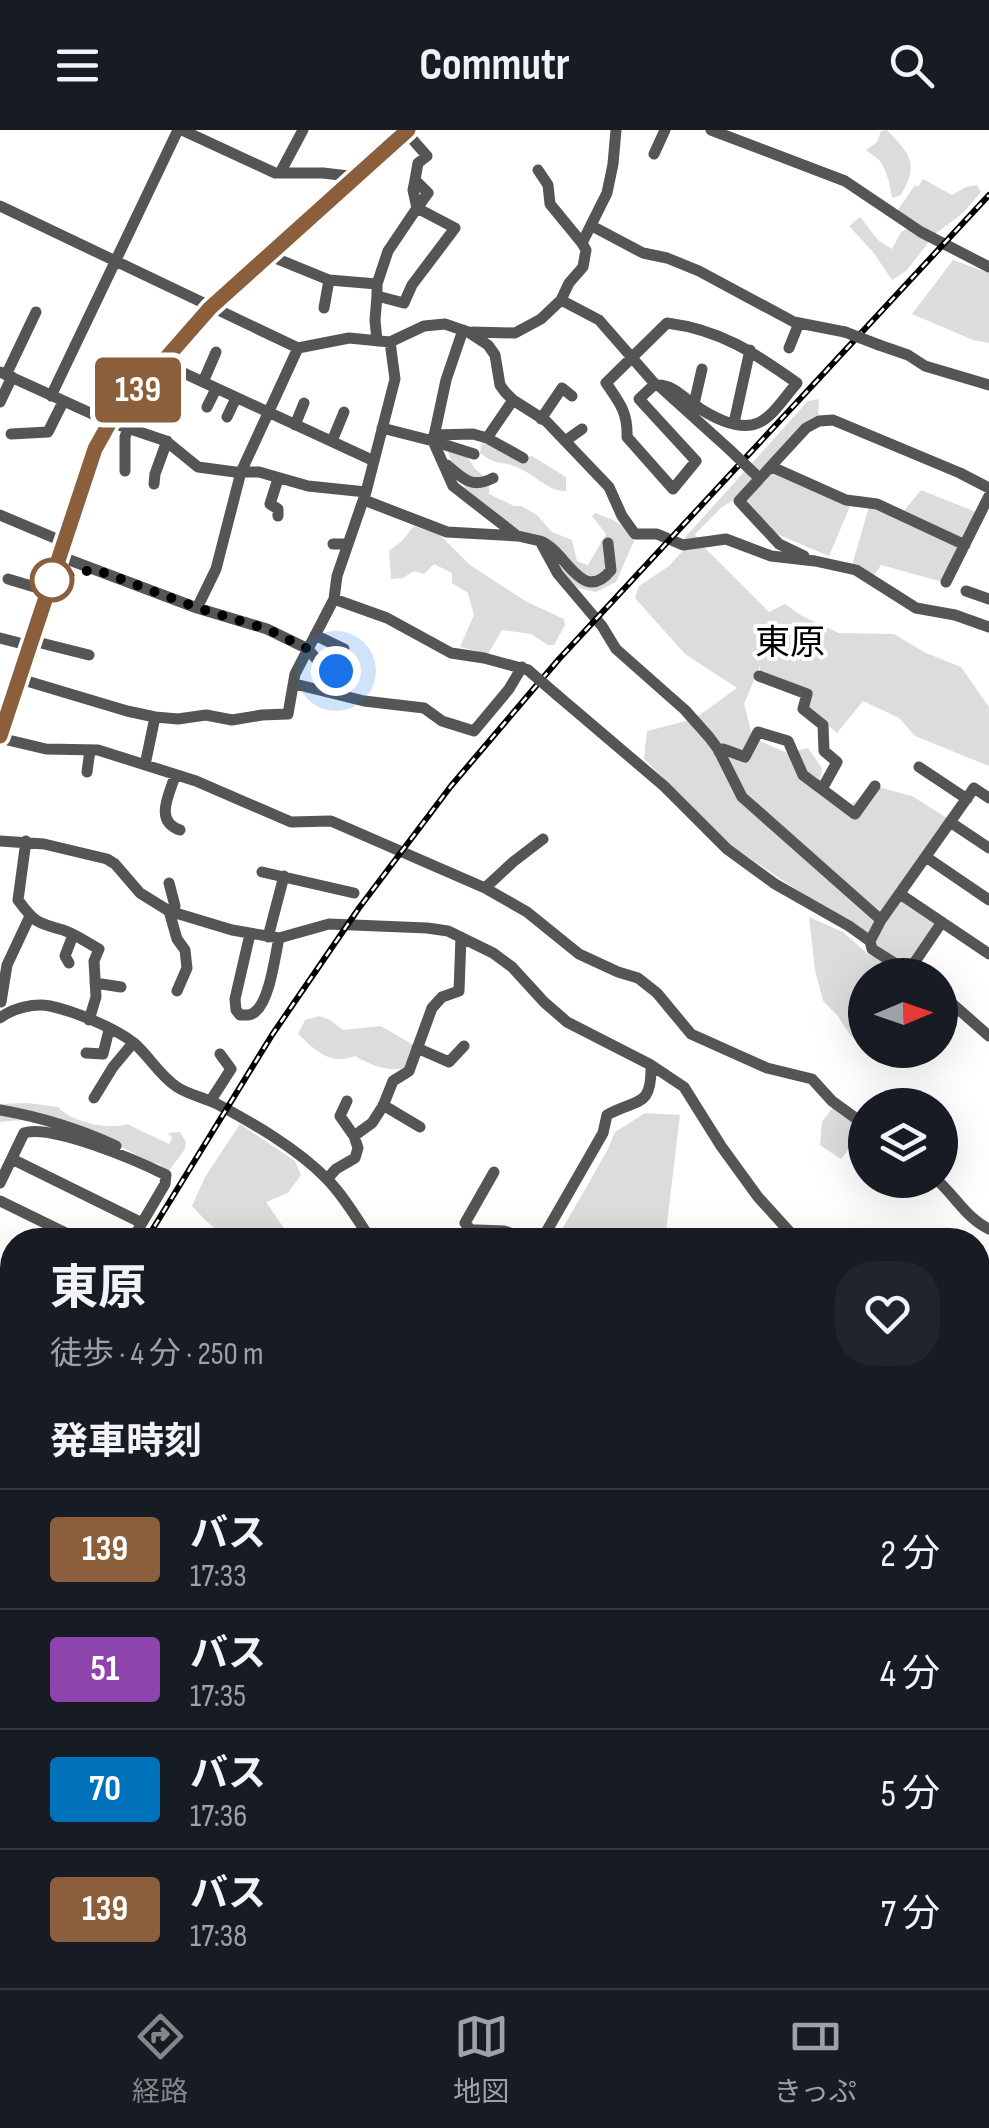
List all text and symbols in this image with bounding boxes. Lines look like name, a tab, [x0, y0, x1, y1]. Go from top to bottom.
icon: menu	[50, 38, 105, 93]
text: Commutr	[419, 38, 570, 93]
icon: search	[884, 38, 939, 93]
line badge: 139	[80, 358, 196, 422]
text: 139	[115, 369, 161, 412]
unlabelled marker	[31, 559, 73, 601]
district label: 東原	[755, 622, 825, 665]
your location	[311, 646, 361, 696]
north arrow	[848, 958, 958, 1068]
map controls	[848, 958, 958, 1198]
button: layers	[848, 1088, 958, 1198]
text: 東原	[50, 1261, 146, 1318]
button: heart	[835, 1261, 940, 1366]
text: 徒歩 · 4 分 · 250 m	[50, 1335, 263, 1374]
text: 発車時刻	[50, 1420, 202, 1465]
text: バス	[190, 1512, 266, 1557]
text: 139	[82, 1528, 128, 1571]
text: 2 分	[880, 1532, 940, 1577]
text: 17:33	[190, 1557, 247, 1596]
text: バス	[190, 1632, 266, 1677]
text: 51	[90, 1648, 120, 1691]
text: 4 分	[880, 1652, 940, 1697]
text: 17:35	[190, 1677, 246, 1716]
text: バス	[190, 1752, 266, 1797]
text: 70	[89, 1768, 121, 1811]
text: 5 分	[881, 1772, 940, 1817]
text: 17:36	[190, 1797, 247, 1836]
text: バス	[190, 1872, 266, 1917]
text: 139	[82, 1888, 128, 1931]
text: 7 分	[881, 1892, 940, 1937]
text: 17:38	[190, 1917, 247, 1956]
tab: 経路	[132, 2009, 188, 2109]
tab: 地図	[453, 2009, 509, 2109]
tab: きっぷ	[774, 2009, 857, 2109]

